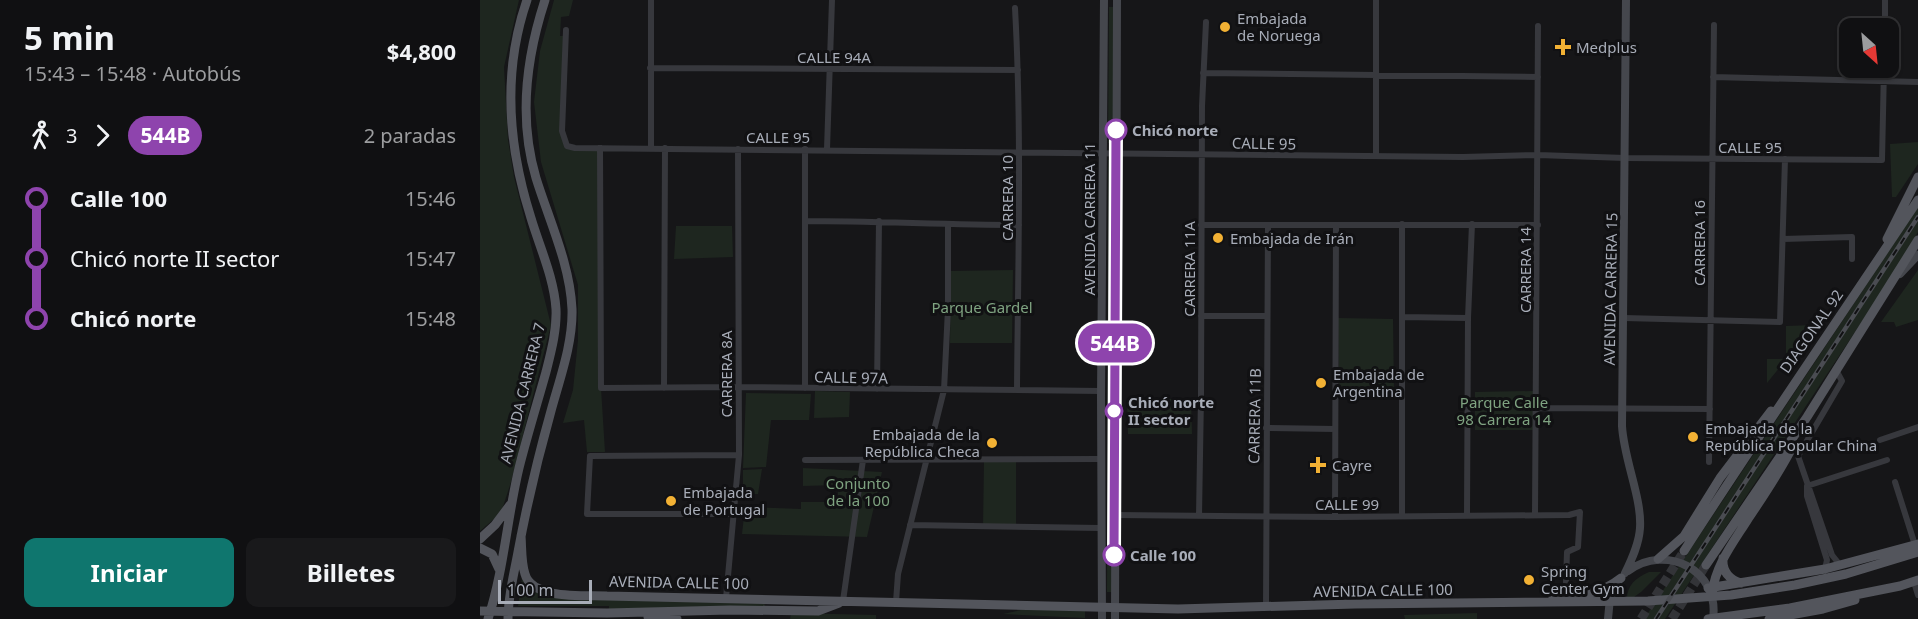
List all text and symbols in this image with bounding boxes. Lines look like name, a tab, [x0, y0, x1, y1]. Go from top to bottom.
place label: Embajada de Noruega	[1237, 8, 1321, 45]
text: 5 min	[24, 15, 115, 60]
north arrow	[1839, 18, 1899, 78]
map controls	[1839, 18, 1899, 78]
marker: Embajada de Noruega	[1218, 20, 1232, 34]
text: $4,800	[387, 36, 456, 66]
place label: Medplus	[1576, 37, 1637, 57]
marker: Medplus	[1554, 38, 1572, 56]
street label: CALLE 94A	[797, 47, 871, 67]
text: 15:43 – 15:48 · Autobús	[24, 60, 241, 87]
icon: walk	[24, 119, 57, 152]
icon: forward	[86, 119, 119, 152]
marker: Chicó norte	[1105, 119, 1127, 141]
place label: Chicó norte	[1132, 120, 1218, 140]
text: 544B	[140, 121, 190, 149]
text: 3	[66, 122, 77, 149]
text: 2 paradas	[364, 122, 456, 149]
street label: CALLE 95	[746, 127, 810, 147]
street label: CALLE 95	[1232, 132, 1296, 154]
street label: CALLE 95	[1718, 137, 1782, 157]
street label: AVENIDA CARRERA 11	[1079, 143, 1099, 296]
street label: CARRERA 10	[997, 155, 1017, 241]
text: Calle 100	[70, 183, 167, 213]
text: 15:46	[405, 185, 456, 212]
street label: CARRERA 16	[1689, 200, 1709, 286]
street label: AVENIDA CARRERA 15	[1599, 212, 1621, 366]
street label: CARRERA 11A	[1179, 221, 1199, 317]
street label: CARRERA 14	[1515, 227, 1535, 313]
place label: Embajada de Irán	[1230, 228, 1354, 248]
marker: Embajada de Irán	[1211, 231, 1225, 245]
text: Chicó norte II sector	[70, 243, 279, 273]
text: 15:47	[405, 245, 456, 272]
street label: DIAGONAL 92	[1775, 285, 1847, 377]
park label: Parque Gardel	[931, 297, 1033, 317]
text: Chicó norte	[70, 303, 196, 333]
text: 15:48	[405, 305, 456, 332]
street label: AVENIDA CARRERA 7	[495, 321, 549, 465]
line badge: 544B	[1073, 324, 1157, 362]
text: 544B	[1090, 329, 1140, 357]
street label: CARRERA 8A	[716, 330, 736, 418]
place label: Embajada de Argentina	[1333, 364, 1425, 401]
street label: CALLE 97A	[814, 366, 888, 388]
street label: CARRERA 11B	[1243, 368, 1265, 464]
marker: Embajada de Argentina	[1314, 376, 1328, 390]
place label: Chicó norte II sector	[1128, 392, 1214, 429]
park label: Parque Calle 98 Carrera 14	[1457, 392, 1552, 429]
marker: Chicó norte II sector	[1105, 402, 1123, 420]
place label: Embajada de la República Popular China	[1705, 418, 1877, 455]
place label: Embajada de la República Checa	[864, 424, 980, 461]
marker: Embajada de la República Popular China	[1686, 430, 1700, 444]
marker: Embajada de la República Checa	[985, 436, 999, 450]
place label: Cayre	[1332, 455, 1372, 475]
marker: Cayre	[1309, 456, 1327, 474]
park label: Conjunto de la 100	[826, 473, 890, 510]
place label: Embajada de Portugal	[683, 482, 765, 519]
marker: Embajada de Portugal	[664, 494, 678, 508]
street label: CALLE 99	[1315, 494, 1379, 514]
button: Iniciar	[24, 538, 234, 607]
button: Billetes	[246, 538, 456, 607]
marker: Calle 100	[1103, 544, 1125, 566]
place label: Calle 100	[1130, 545, 1197, 565]
place label: Spring Center Gym	[1541, 561, 1625, 598]
street label: AVENIDA CALLE 100	[609, 571, 749, 593]
marker: Spring Center Gym	[1522, 573, 1536, 587]
scale bar	[498, 577, 592, 604]
text: 100 m	[507, 579, 554, 601]
street label: AVENIDA CALLE 100	[1313, 579, 1453, 601]

